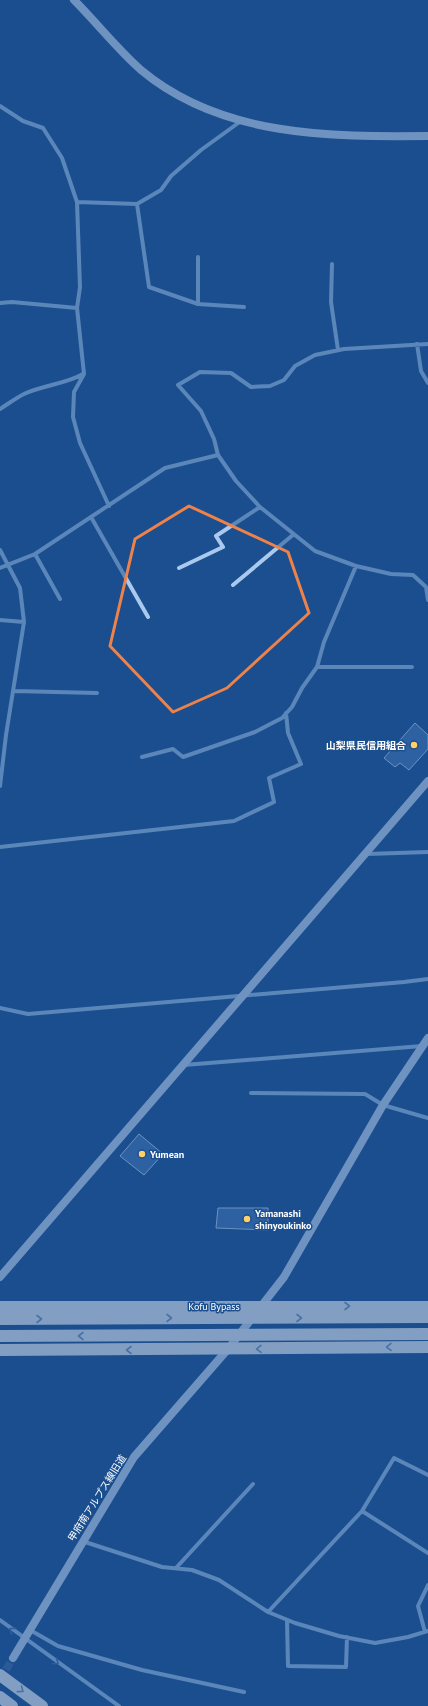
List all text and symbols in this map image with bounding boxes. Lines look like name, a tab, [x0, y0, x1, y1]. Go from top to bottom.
place label: 山梨県民信用組合	[326, 739, 406, 752]
marker: 山梨県民信用組合	[409, 740, 419, 750]
place label: Yumean	[149, 1148, 184, 1161]
marker: Yumean	[137, 1149, 147, 1159]
place label: Yamanashi shinyoukinko	[254, 1207, 312, 1232]
marker: Yamanashi shinyoukinko	[242, 1214, 252, 1224]
street label: Kofu Bypass	[188, 1300, 240, 1313]
one-way arrow	[344, 1302, 350, 1310]
one-way arrow	[166, 1314, 172, 1322]
one-way arrow	[296, 1314, 302, 1322]
one-way arrow	[36, 1315, 42, 1323]
one-way arrow	[78, 1332, 84, 1340]
one-way arrow	[386, 1343, 392, 1351]
one-way arrow	[256, 1345, 262, 1353]
one-way arrow	[126, 1346, 132, 1354]
street label: 甲府南アルプス線旧道	[65, 1452, 129, 1544]
one-way arrow	[10, 1628, 17, 1635]
one-way arrow	[52, 1657, 59, 1664]
one-way arrow	[17, 1686, 24, 1693]

